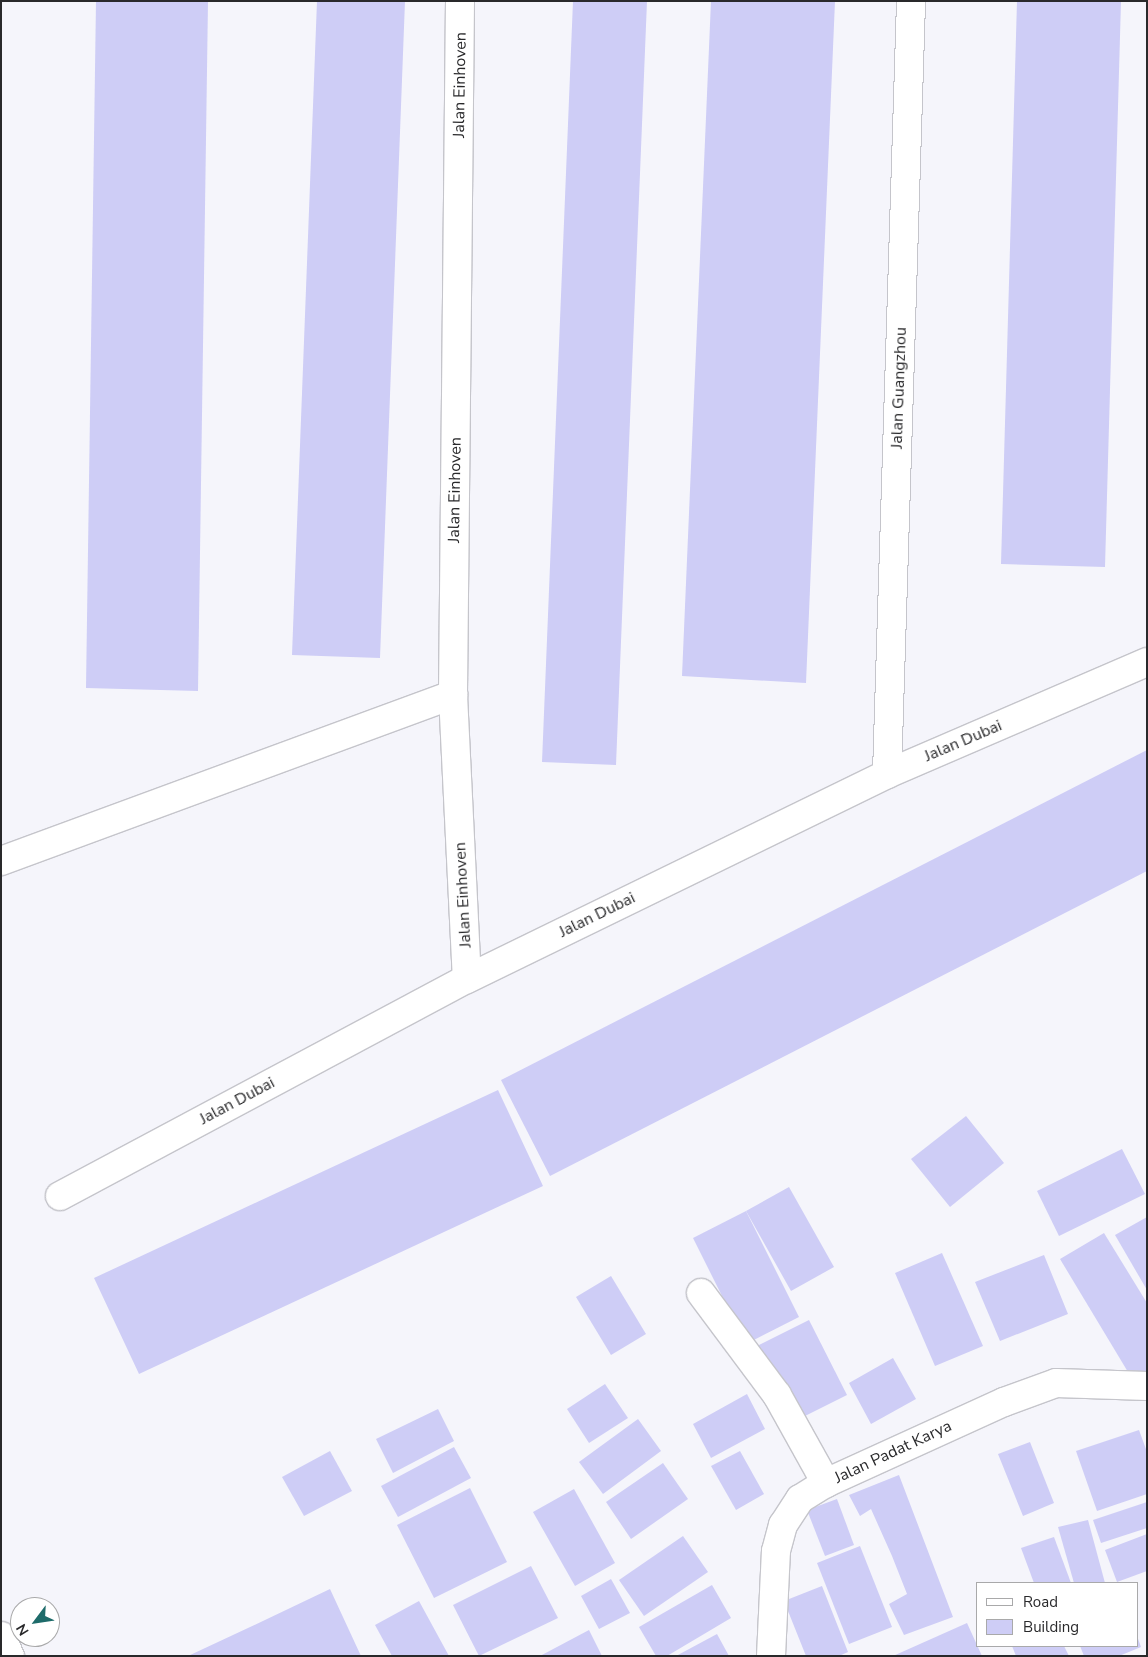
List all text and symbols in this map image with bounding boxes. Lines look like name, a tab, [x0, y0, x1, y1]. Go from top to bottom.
street label: Jalan Einhoven	[449, 32, 471, 138]
street label: Jalan Guangzhou	[887, 327, 911, 449]
street label: Jalan Einhoven	[444, 437, 466, 543]
street label: Jalan Dubai	[921, 716, 1005, 766]
street label: Jalan Einhoven	[451, 842, 475, 948]
street label: Jalan Dubai	[556, 888, 638, 942]
street label: Jalan Dubai	[196, 1073, 278, 1129]
street label: Jalan Padat Karya	[831, 1416, 955, 1488]
legend	[976, 1582, 1138, 1647]
text: Road	[1023, 1592, 1058, 1612]
north arrow	[10, 1597, 60, 1647]
text: Building	[1023, 1617, 1079, 1637]
text: N	[12, 1620, 33, 1639]

